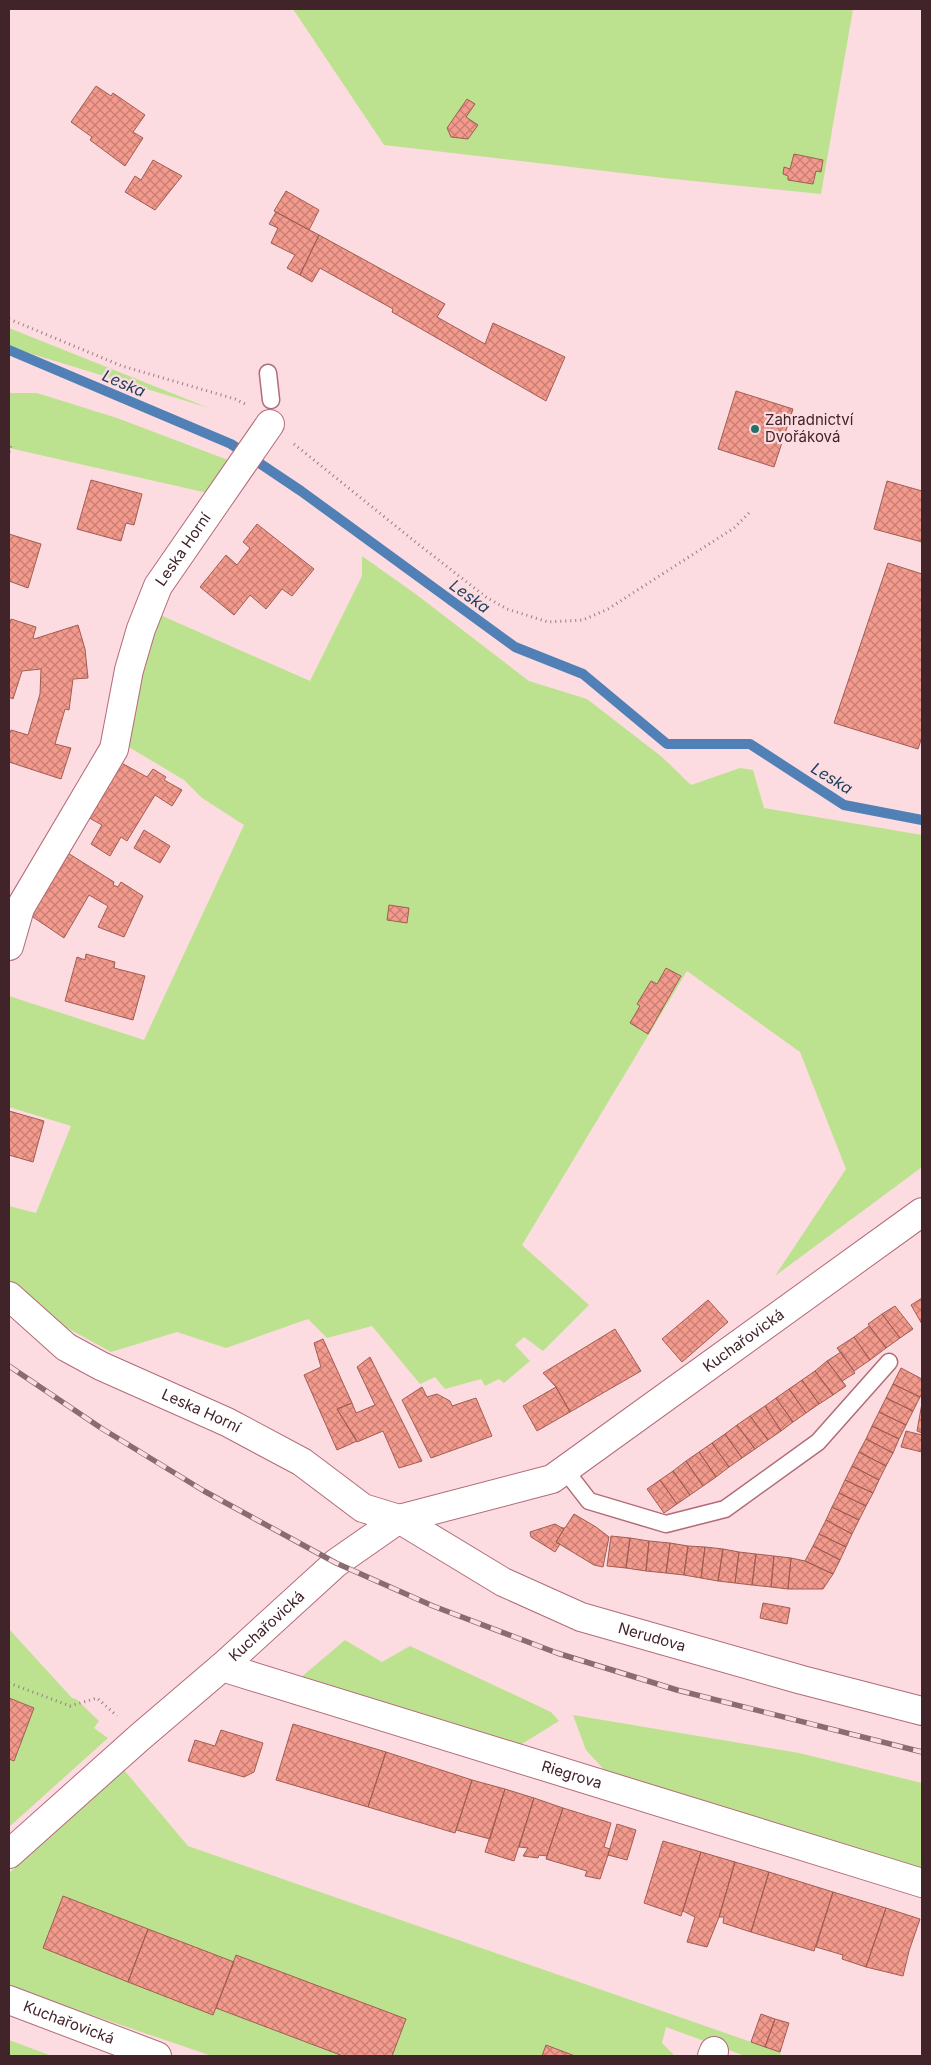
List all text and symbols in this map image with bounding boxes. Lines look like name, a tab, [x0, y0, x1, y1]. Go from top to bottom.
water label: Leska	[99, 365, 149, 401]
place label: Zahradnictví Dvořáková	[765, 410, 854, 446]
marker: Zahradnictví Dvořáková	[749, 423, 761, 435]
street label: Leska Horní	[151, 509, 215, 589]
water label: Leska	[446, 575, 494, 617]
water label: Leska	[808, 758, 857, 798]
street label: Kuchařovická	[699, 1305, 788, 1376]
street label: Leska Horní	[159, 1384, 244, 1437]
street label: Kuchařovická	[225, 1587, 308, 1665]
street label: Nerudova	[616, 1618, 688, 1655]
street label: Riegrova	[539, 1756, 604, 1793]
street label: Kuchařovická	[21, 1996, 117, 2048]

